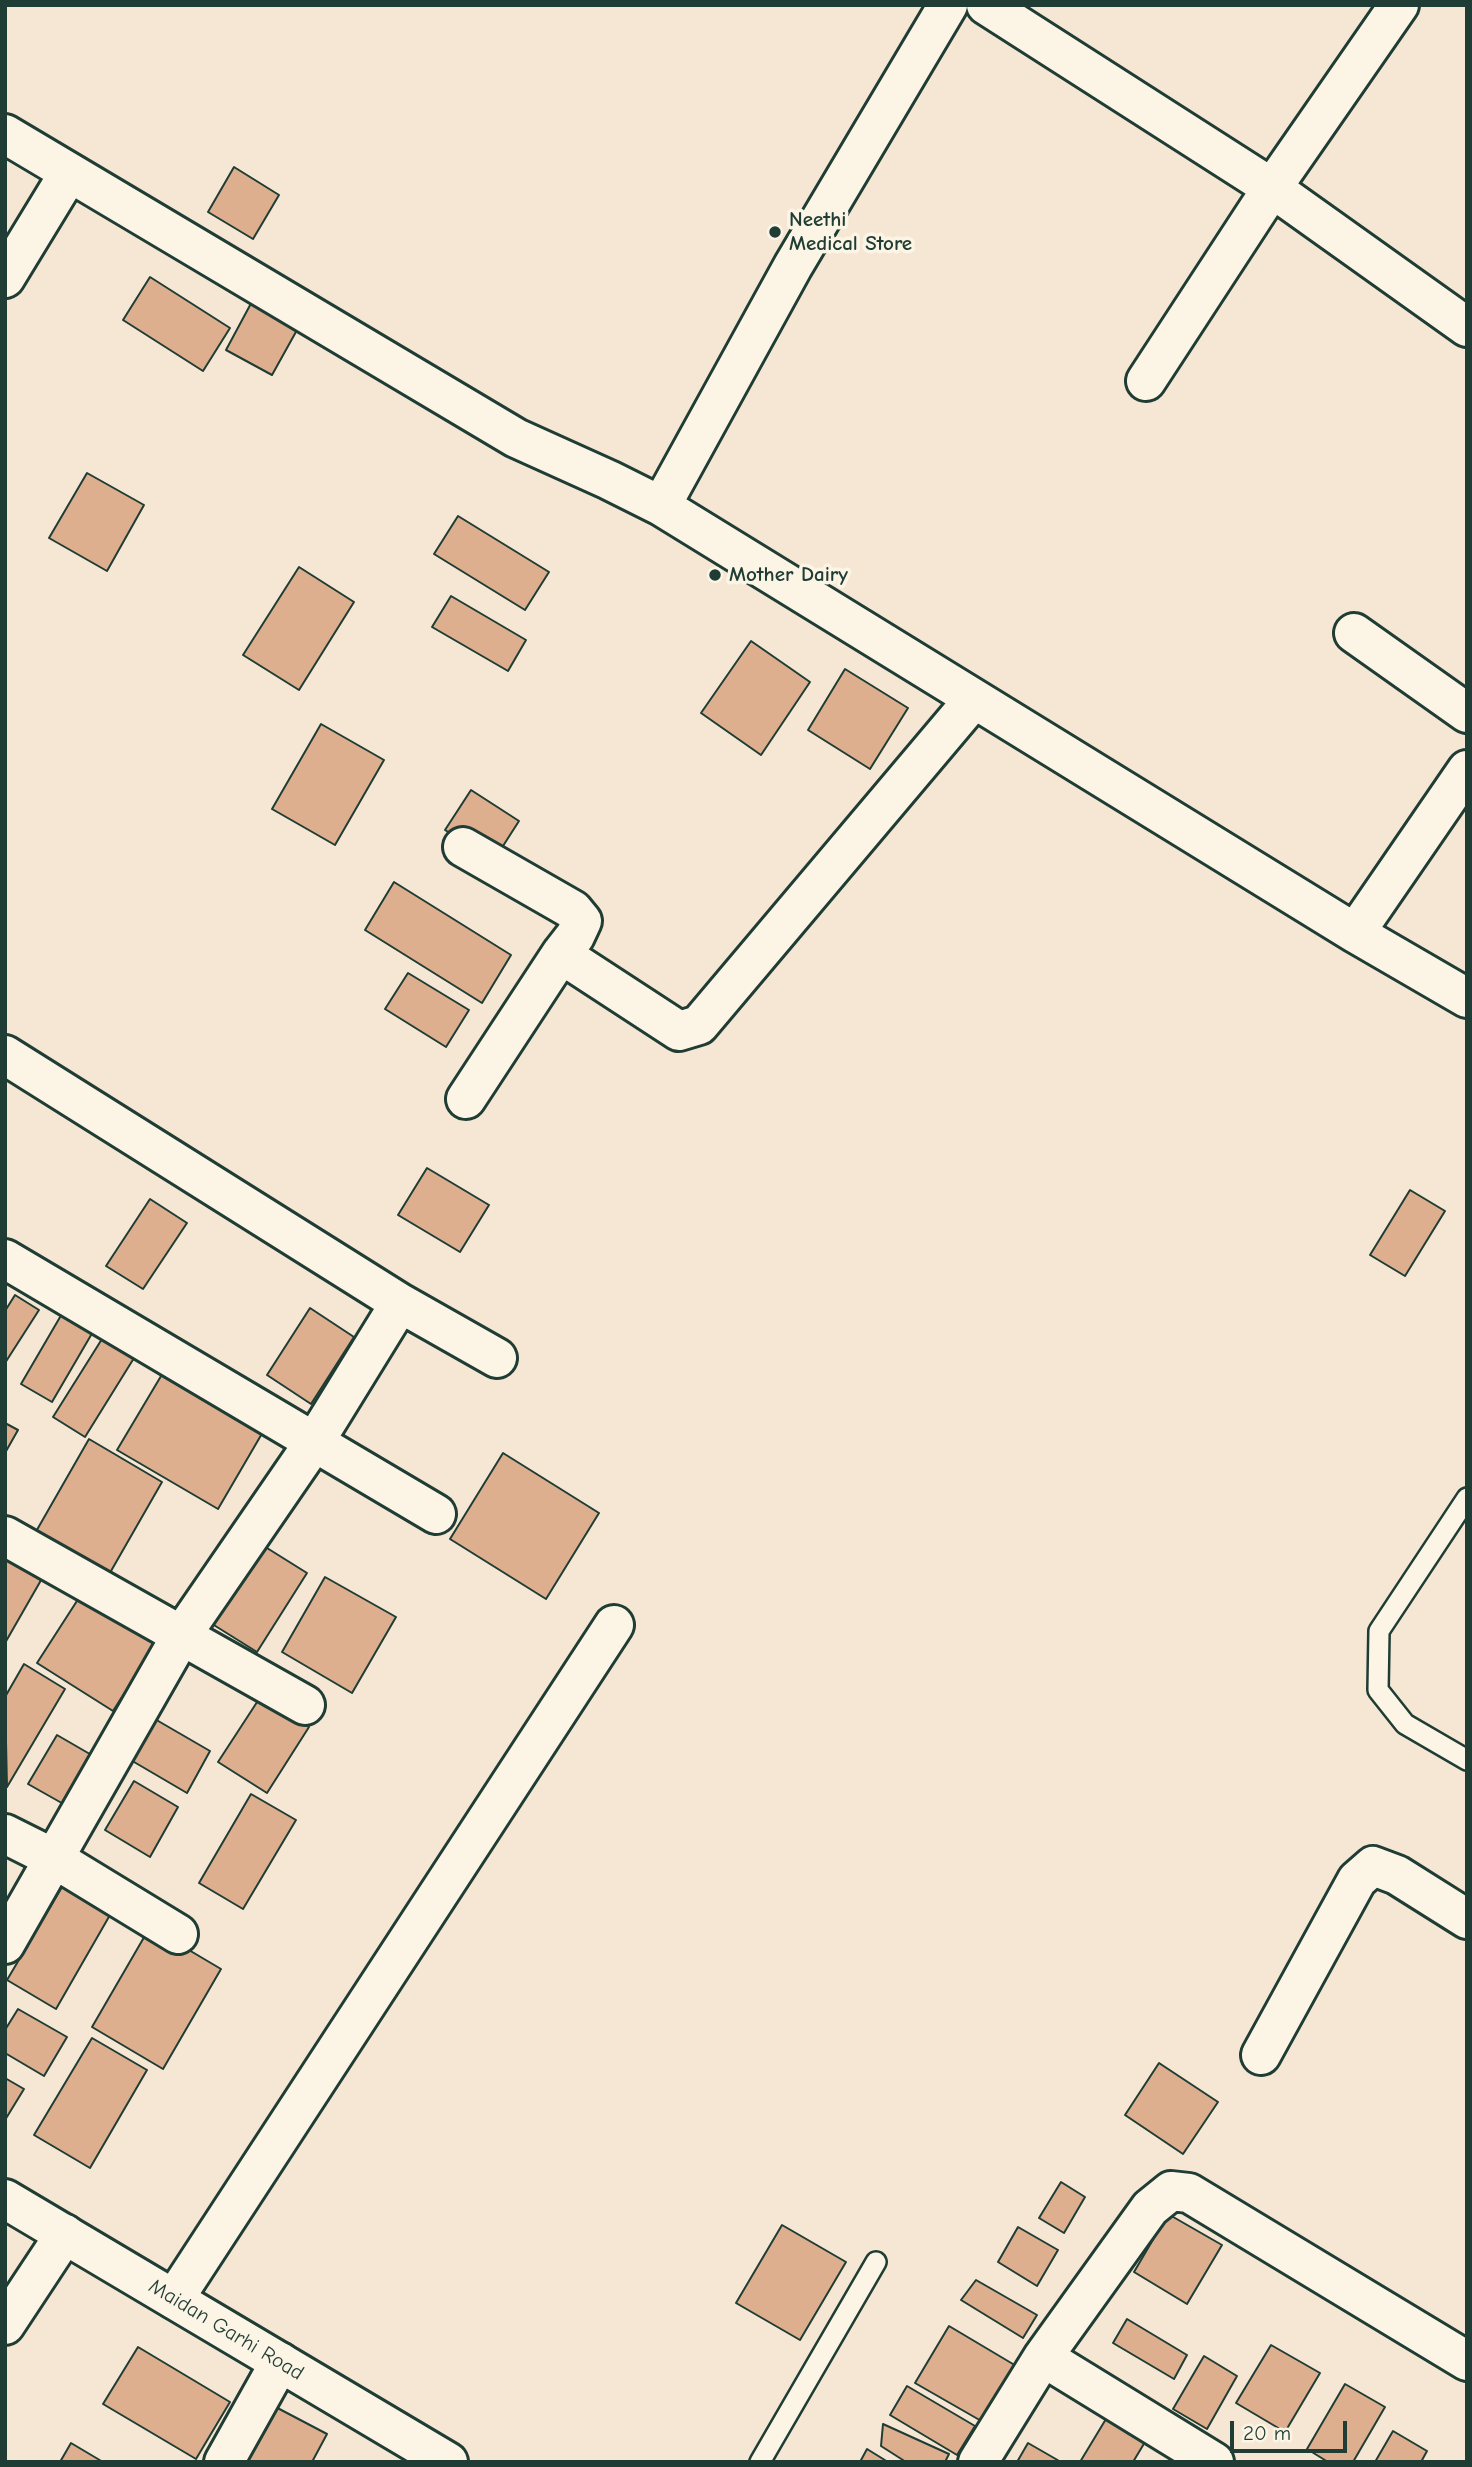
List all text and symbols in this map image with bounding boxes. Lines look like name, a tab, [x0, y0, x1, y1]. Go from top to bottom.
place label: Neethi Medical Store	[789, 207, 912, 257]
marker: Neethi Medical Store	[767, 224, 783, 240]
place label: Mother Dairy	[729, 562, 848, 588]
marker: Mother Dairy	[707, 567, 723, 583]
street label: Maidan Garhi Road	[144, 2274, 308, 2386]
scale bar	[1234, 2408, 1351, 2452]
text: 20 m	[1243, 2421, 1291, 2445]

